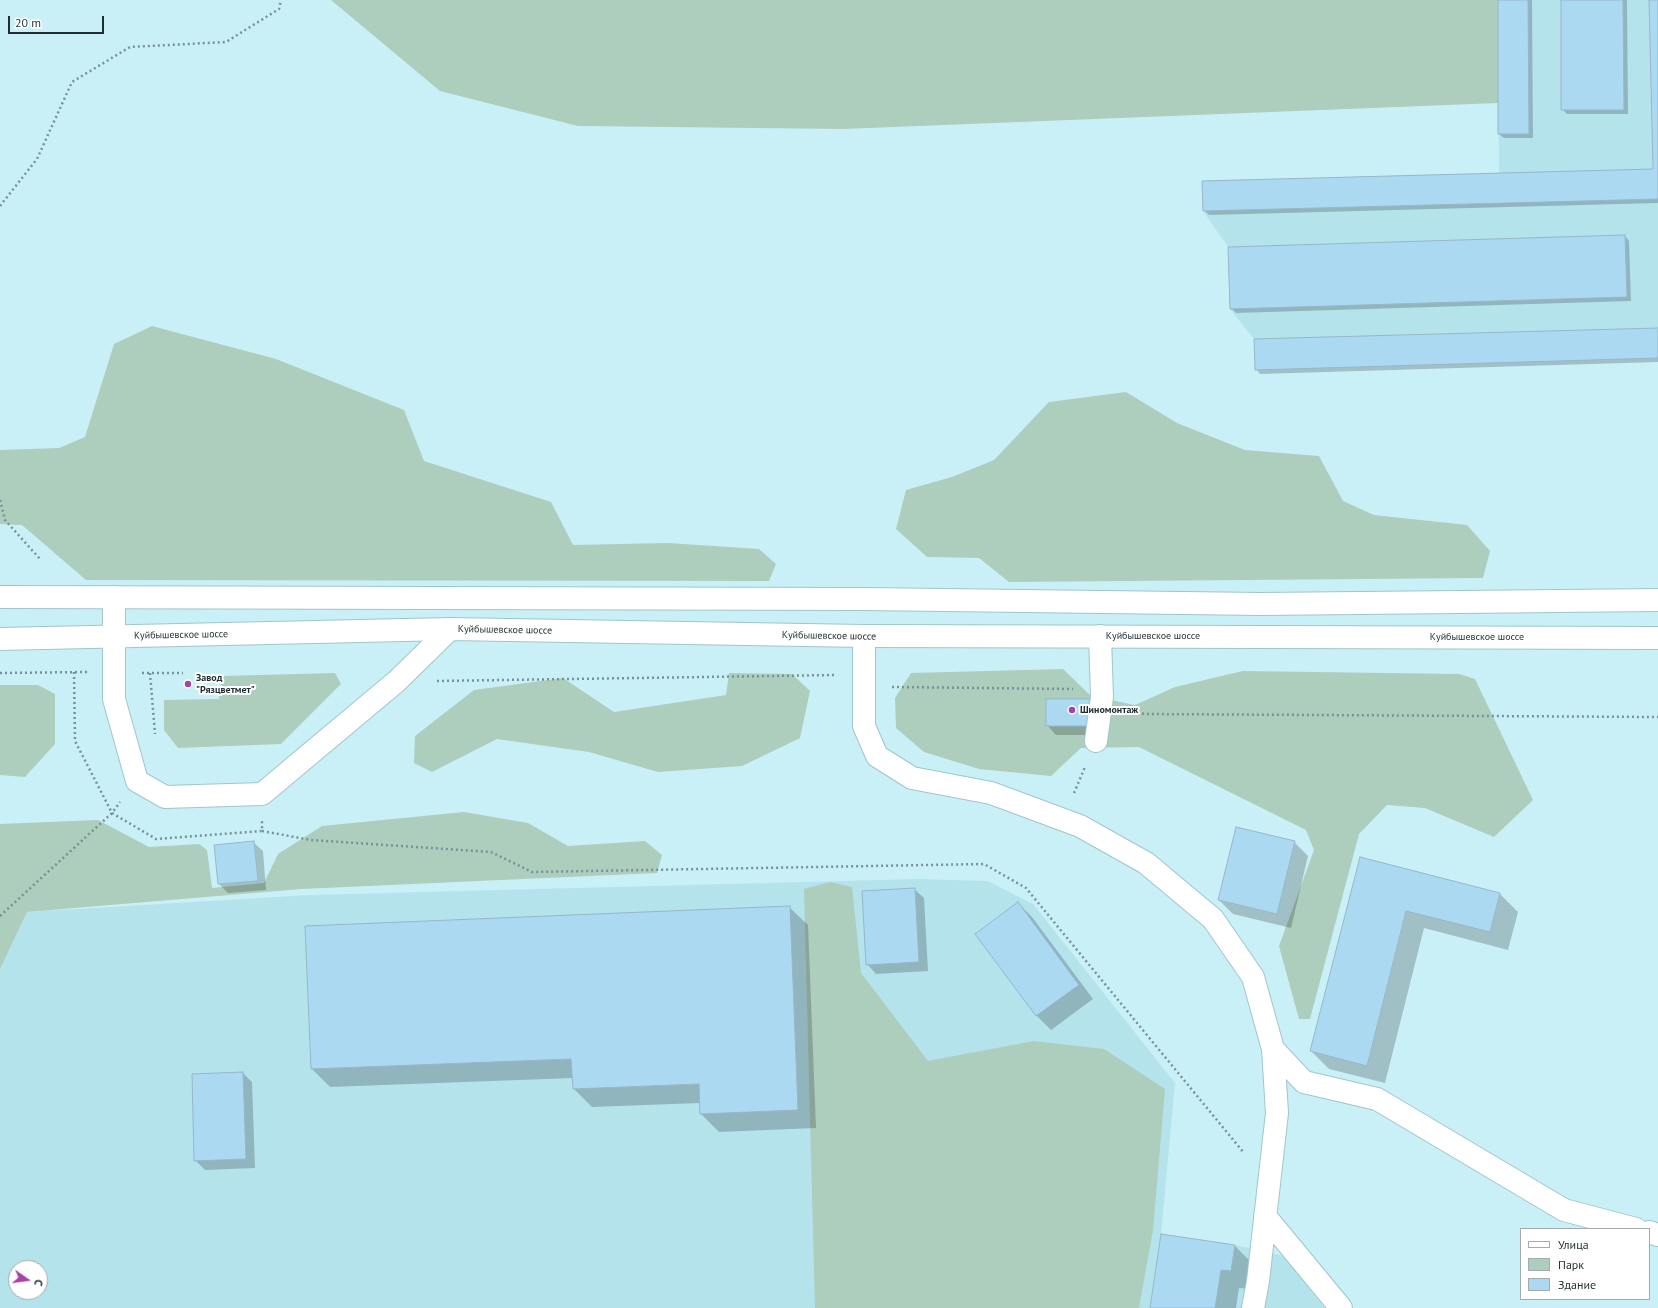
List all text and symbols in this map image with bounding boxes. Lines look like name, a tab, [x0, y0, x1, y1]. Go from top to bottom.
scale bar	[10, 8, 106, 34]
text: 20 m	[15, 15, 41, 30]
street label: Куйбышевское шоссе	[458, 623, 552, 637]
street label: Куйбышевское шоссе	[134, 628, 228, 642]
street label: Куйбышевское шоссе	[782, 629, 876, 643]
street label: Куйбышевское шоссе	[1106, 630, 1200, 642]
street label: Куйбышевское шоссе	[1430, 631, 1524, 643]
place label: Завод "Рязцветмет"	[196, 672, 255, 696]
marker: Завод "Рязцветмет"	[183, 679, 193, 689]
place label: Шиномонтаж	[1080, 704, 1138, 716]
marker: Шиномонтаж	[1067, 705, 1077, 715]
legend	[1520, 1228, 1650, 1300]
text: Улица	[1558, 1237, 1589, 1252]
text: Парк	[1558, 1257, 1584, 1272]
north arrow	[8, 1260, 48, 1300]
text: Здание	[1558, 1277, 1596, 1292]
text: С	[31, 1278, 46, 1287]

